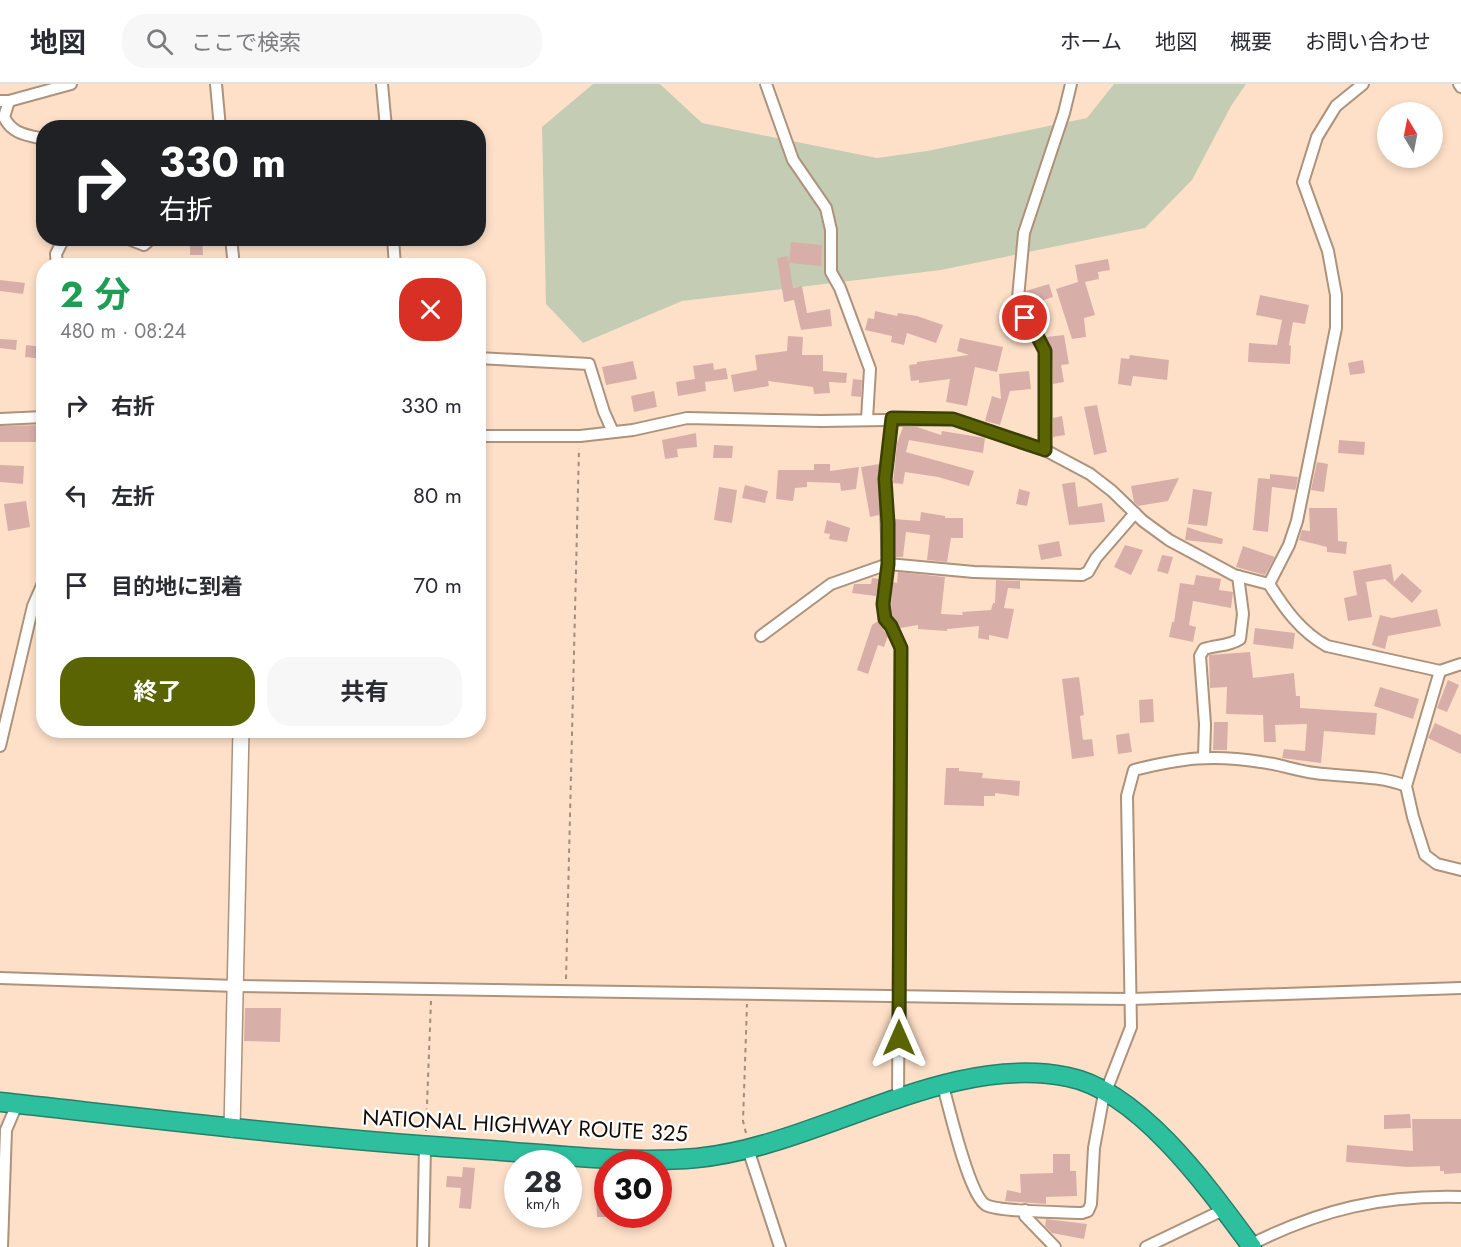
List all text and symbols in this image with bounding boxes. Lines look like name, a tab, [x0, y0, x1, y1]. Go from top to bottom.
search box	[122, 14, 542, 68]
text: 地図	[30, 22, 86, 63]
icon: search	[143, 25, 176, 58]
text: ここで検索	[191, 26, 301, 58]
text: ホーム	[1060, 27, 1122, 57]
text: 地図	[1155, 27, 1197, 57]
text: 概要	[1230, 27, 1272, 57]
text: お問い合わせ	[1305, 27, 1431, 57]
north arrow	[1377, 102, 1443, 168]
map controls	[1377, 102, 1443, 168]
text: 330 m	[159, 132, 286, 193]
icon: right	[60, 144, 138, 222]
text: 右折	[159, 190, 213, 229]
text: 2 分	[60, 268, 130, 320]
button: close	[399, 278, 462, 341]
pin	[999, 292, 1050, 343]
icon: arrive	[1008, 301, 1041, 334]
text: 480 m · 08:24	[60, 317, 186, 346]
icon: right	[60, 389, 93, 422]
text: 330 m	[401, 389, 462, 421]
text: 右折	[111, 390, 155, 422]
icon: left	[60, 479, 93, 512]
text: 80 m	[413, 479, 462, 511]
text: 左折	[111, 480, 155, 512]
icon: arrive	[60, 569, 93, 602]
text: 70 m	[413, 569, 462, 601]
text: 目的地に到着	[111, 570, 243, 602]
button: 終了	[60, 657, 255, 726]
button: 共有	[267, 657, 462, 726]
position arrow	[867, 1006, 931, 1070]
street label: NATIONAL HIGHWAY ROUTE 325	[361, 1100, 689, 1150]
speed limit sign: 30	[594, 1150, 672, 1228]
text: 28	[524, 1160, 562, 1203]
text: km/h	[526, 1193, 560, 1215]

